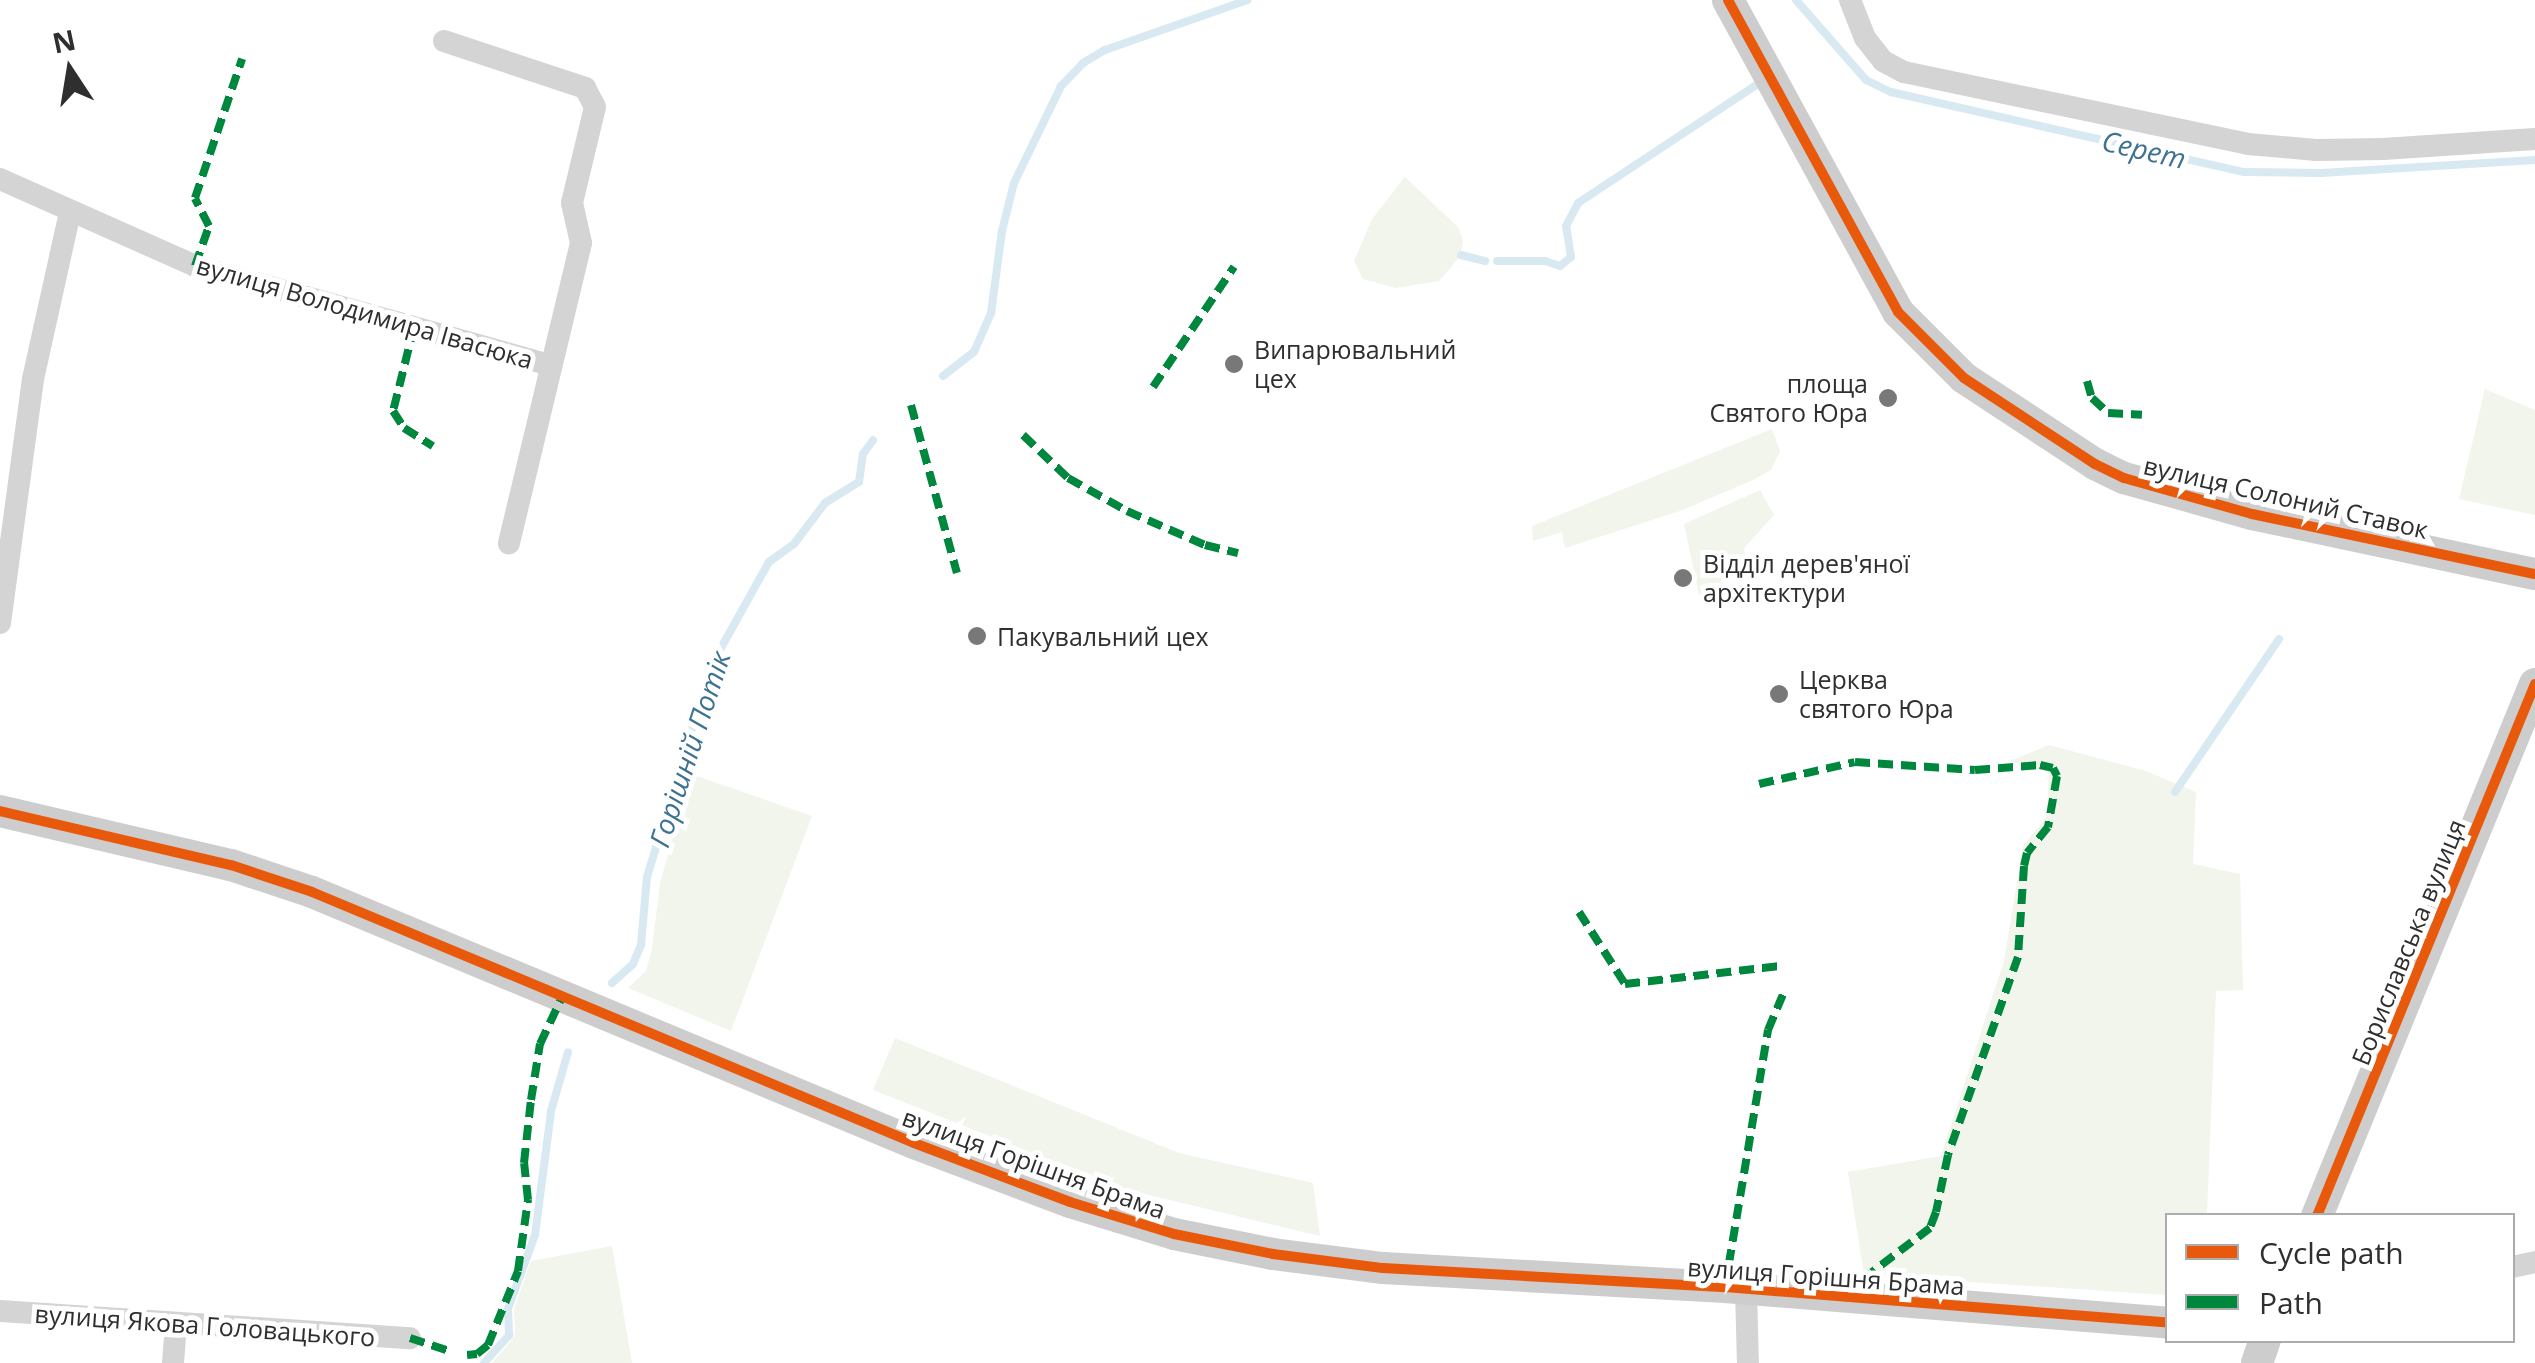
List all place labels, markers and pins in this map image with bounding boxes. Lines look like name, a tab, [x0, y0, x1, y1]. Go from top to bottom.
place label: Випарювальний цех	[1254, 335, 1456, 394]
marker: Випарювальний цех	[1223, 353, 1245, 375]
place label: площа Святого Юра	[1710, 369, 1868, 428]
marker: площа Святого Юра	[1877, 387, 1899, 409]
place label: Відділ дерев'яної архітектури	[1703, 549, 1910, 608]
marker: Відділ дерев'яної архітектури	[1672, 567, 1694, 589]
place label: Пакувальний цех	[997, 621, 1209, 651]
marker: Пакувальний цех	[966, 625, 988, 647]
place label: Церква святого Юра	[1799, 665, 1954, 724]
marker: Церква святого Юра	[1768, 683, 1790, 705]

